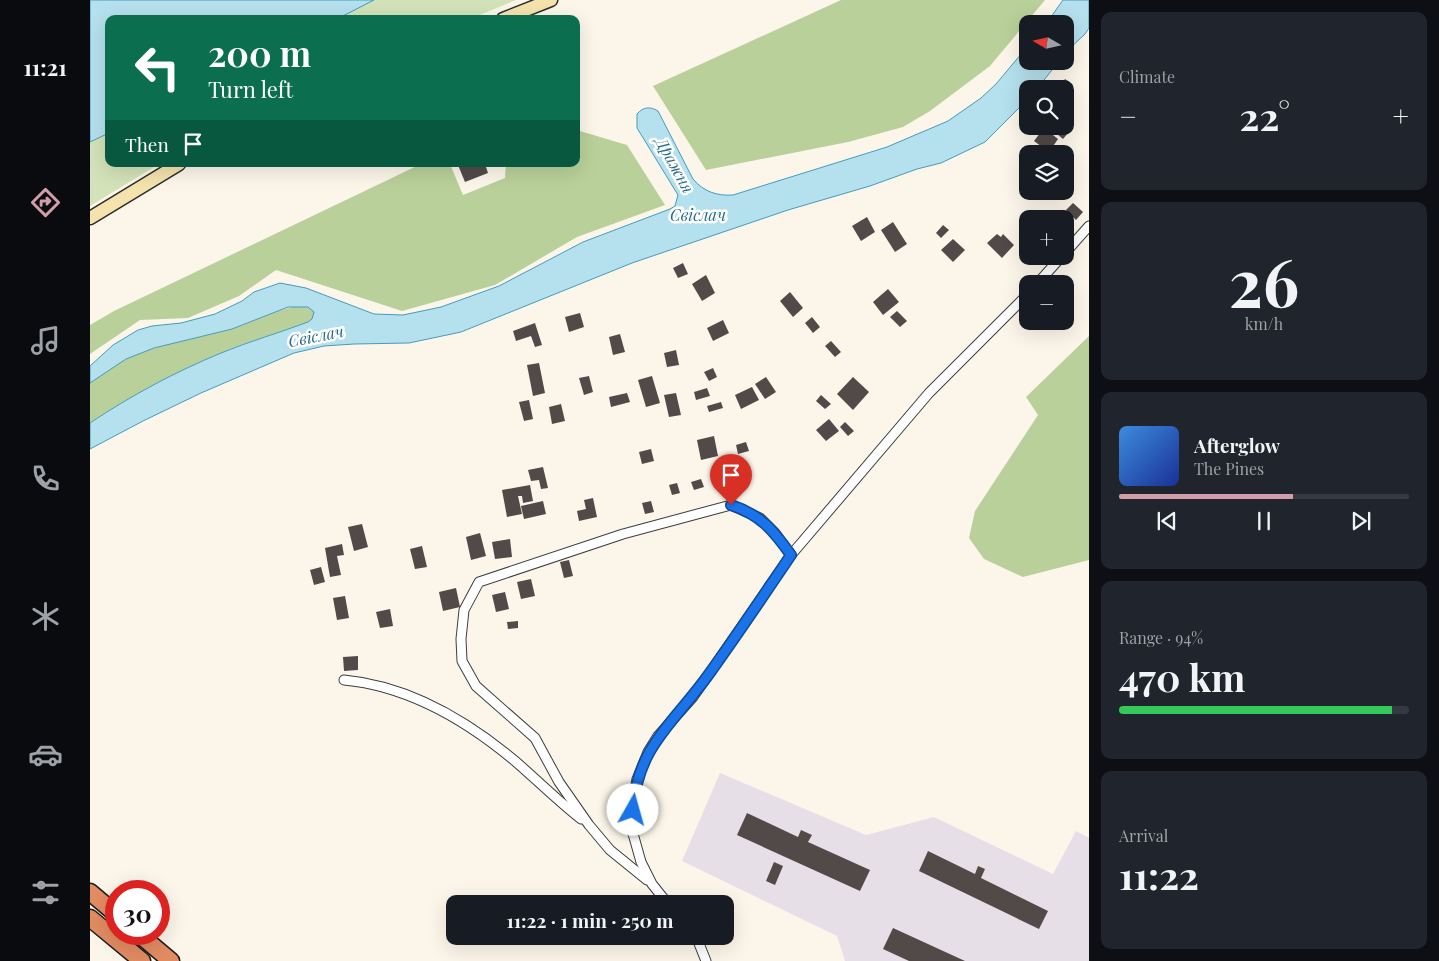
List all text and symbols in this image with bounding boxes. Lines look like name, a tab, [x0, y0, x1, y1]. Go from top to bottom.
north arrow	[1019, 15, 1074, 70]
map controls	[1019, 15, 1074, 330]
text: 200 m	[208, 29, 311, 76]
icon: left	[125, 35, 190, 100]
text: 11:21	[23, 52, 67, 82]
text: Climate	[1119, 66, 1175, 87]
text: Turn left	[208, 74, 293, 104]
button: search	[1019, 80, 1074, 135]
text: 22°	[1240, 90, 1290, 141]
text: −	[1119, 97, 1137, 134]
text: +	[1393, 97, 1409, 134]
icon: arrive	[179, 130, 207, 158]
text: Then	[125, 131, 169, 157]
water label: Дражня	[650, 131, 699, 196]
button: layers	[1019, 145, 1074, 200]
icon: directions	[28, 185, 63, 220]
water label: Свіслач	[670, 204, 726, 225]
button: +	[1019, 210, 1074, 265]
text: 26	[1229, 237, 1299, 323]
button: −	[1019, 275, 1074, 330]
text: km/h	[1245, 313, 1283, 334]
water label: Свіслач	[286, 320, 345, 351]
icon: music	[28, 323, 63, 358]
text: Afterglow	[1194, 432, 1280, 458]
pin	[710, 454, 752, 505]
text: The Pines	[1194, 458, 1264, 479]
icon: phone	[28, 461, 63, 496]
icon: arrive	[717, 461, 745, 489]
icon: previous	[1153, 507, 1181, 535]
icon: pause	[1250, 507, 1278, 535]
icon: next	[1347, 507, 1375, 535]
icon: climate	[28, 599, 63, 634]
text: Range · 94%	[1119, 627, 1203, 648]
text: 470 km	[1119, 651, 1245, 702]
icon: car	[28, 737, 63, 772]
position arrow	[606, 783, 658, 835]
text: Arrival	[1119, 825, 1168, 846]
text: 11:22	[1119, 849, 1199, 900]
icon: filters	[28, 875, 63, 910]
speed limit sign: 30	[105, 880, 170, 945]
text: 11:22 · 1 min · 250 m	[507, 907, 673, 933]

